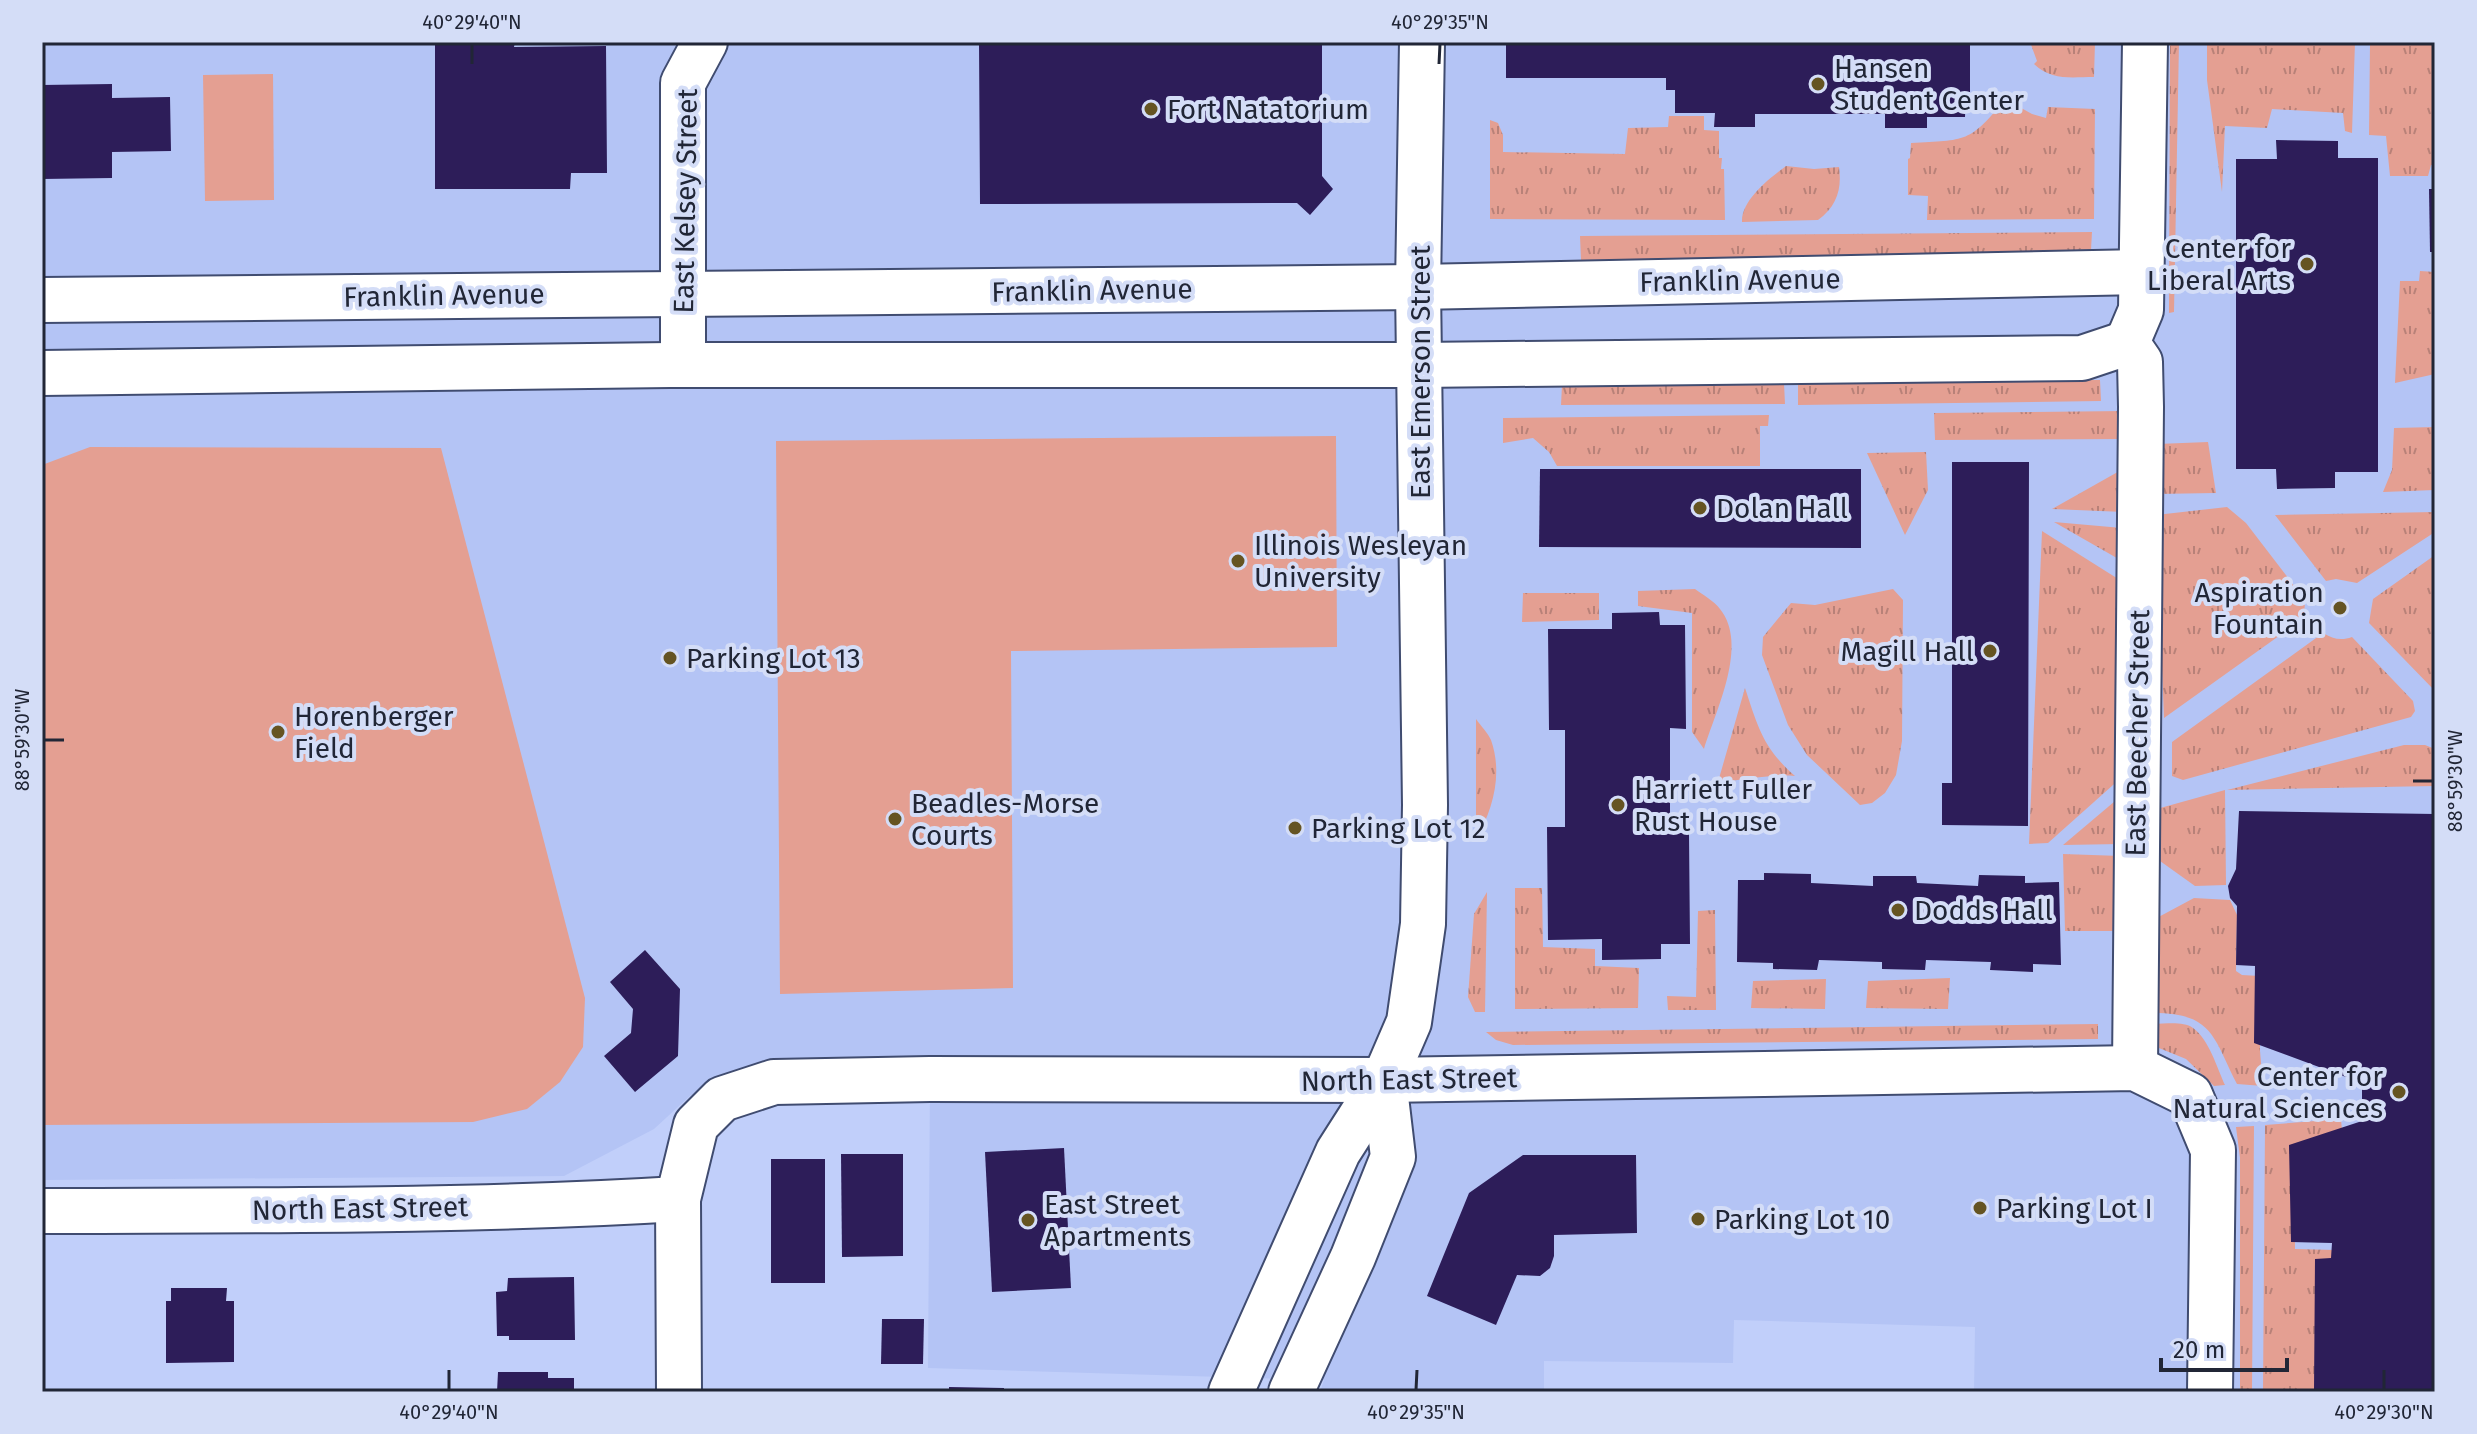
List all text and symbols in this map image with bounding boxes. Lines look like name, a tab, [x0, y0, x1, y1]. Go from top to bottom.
text: 40°29'40"N	[422, 10, 522, 34]
text: 40°29'35"N	[1391, 10, 1489, 34]
place label: Hansen Student Center	[1834, 52, 2024, 117]
marker: Hansen Student Center	[1809, 75, 1827, 93]
street label: East Kelsey Street	[667, 87, 704, 314]
place label: Fort Natatorium	[1167, 93, 1369, 126]
marker: Fort Natatorium	[1142, 100, 1160, 118]
place label: Center for Liberal Arts	[2147, 232, 2291, 297]
street label: East Emerson Street	[1404, 244, 1437, 499]
marker: Center for Liberal Arts	[2298, 255, 2316, 273]
street label: Franklin Avenue	[1639, 262, 1841, 299]
street label: Franklin Avenue	[991, 272, 1193, 309]
street label: Franklin Avenue	[343, 277, 545, 314]
place label: Dolan Hall	[1716, 492, 1848, 525]
marker: Dolan Hall	[1691, 499, 1709, 517]
place label: Illinois Wesleyan University	[1254, 529, 1467, 594]
marker: Illinois Wesleyan University	[1229, 552, 1247, 570]
place label: Aspiration Fountain	[2195, 576, 2324, 641]
marker: Aspiration Fountain	[2331, 599, 2349, 617]
street label: East Beecher Street	[2119, 608, 2156, 857]
place label: Magill Hall	[1841, 635, 1974, 668]
place label: Parking Lot 13	[686, 642, 861, 675]
marker: Magill Hall	[1981, 642, 1999, 660]
marker: Parking Lot 13	[661, 649, 679, 667]
text: 88°59'30"W	[10, 688, 34, 791]
place label: Horenberger Field	[294, 700, 454, 765]
marker: Horenberger Field	[269, 723, 287, 741]
text: 88°59'30"W	[2443, 729, 2467, 832]
place label: Harriett Fuller Rust House	[1634, 773, 1812, 838]
place label: Beadles-Morse Courts	[911, 787, 1099, 852]
marker: Harriett Fuller Rust House	[1609, 796, 1627, 814]
marker: Beadles-Morse Courts	[886, 810, 904, 828]
place label: Parking Lot 12	[1311, 812, 1486, 845]
marker: Parking Lot 12	[1286, 819, 1304, 837]
place label: Dodds Hall	[1914, 894, 2053, 927]
marker: Dodds Hall	[1889, 901, 1907, 919]
place label: Center for Natural Sciences	[2172, 1060, 2383, 1125]
street label: North East Street	[1301, 1061, 1518, 1098]
marker: Center for Natural Sciences	[2390, 1083, 2408, 1101]
place label: East Street Apartments	[1044, 1188, 1191, 1253]
street label: North East Street	[252, 1190, 469, 1227]
place label: Parking Lot I	[1996, 1192, 2153, 1225]
marker: Parking Lot I	[1971, 1199, 1989, 1217]
place label: Parking Lot 10	[1714, 1203, 1890, 1236]
marker: Parking Lot 10	[1689, 1210, 1707, 1228]
marker: East Street Apartments	[1019, 1211, 1037, 1229]
scale bar	[2161, 1322, 2287, 1372]
text: 20 m	[2173, 1336, 2225, 1364]
text: 40°29'40"N	[399, 1400, 499, 1424]
text: 40°29'35"N	[1367, 1400, 1465, 1424]
text: 40°29'30"N	[2334, 1400, 2434, 1424]

